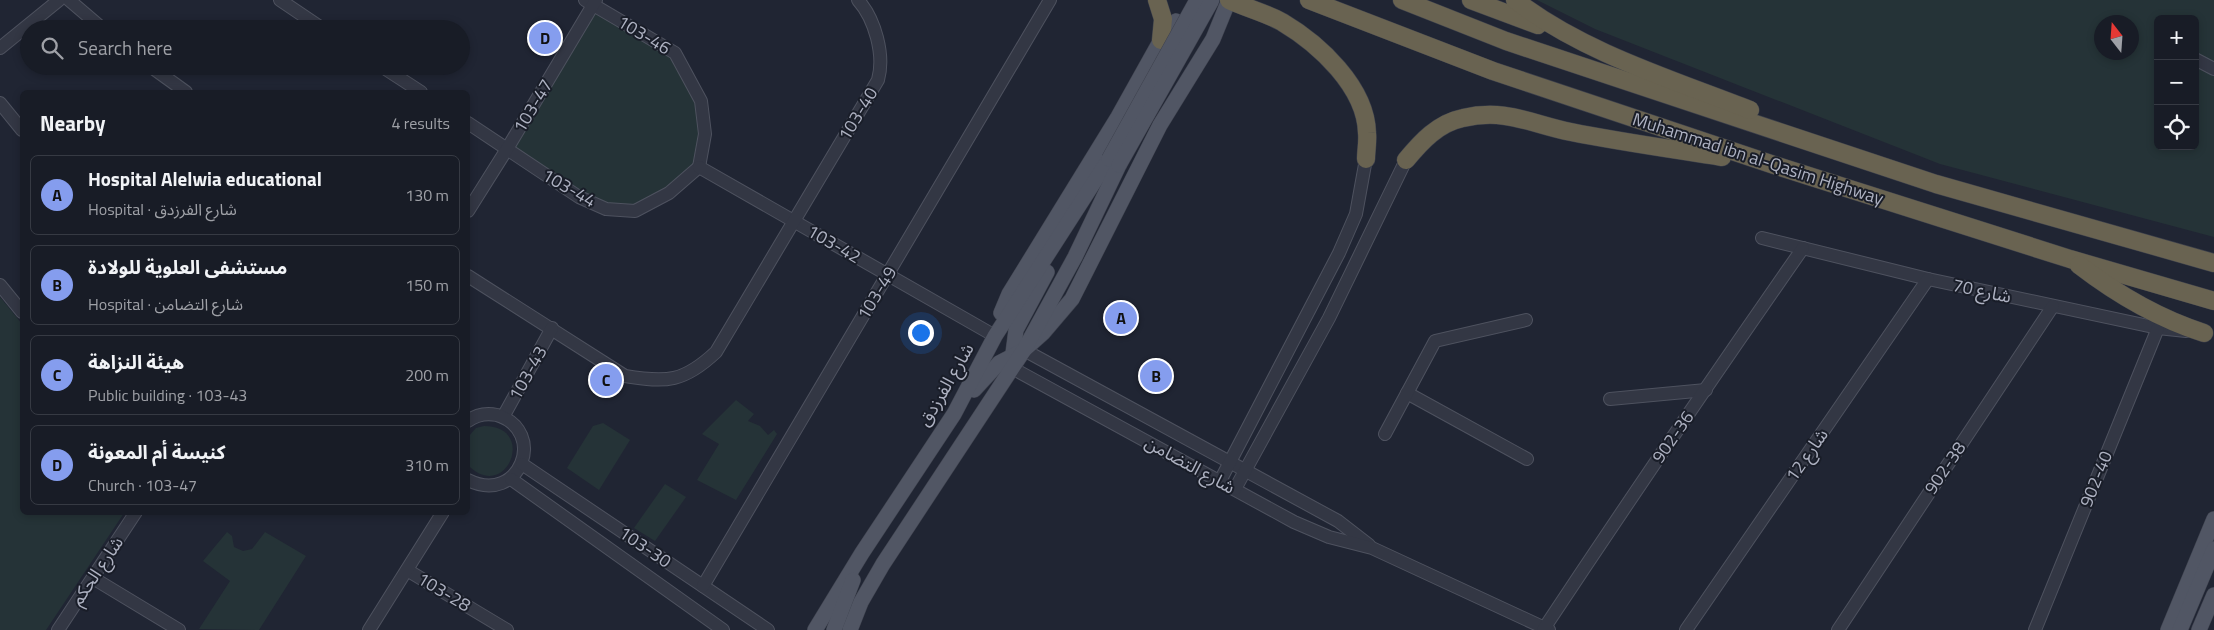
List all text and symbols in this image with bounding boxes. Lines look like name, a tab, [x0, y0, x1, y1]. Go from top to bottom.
street label: 103-46	[612, 8, 676, 61]
north arrow	[2094, 15, 2139, 60]
map controls	[2154, 15, 2199, 150]
button: +	[2154, 15, 2199, 60]
pin: D	[529, 19, 561, 57]
search box	[20, 20, 470, 75]
text: Search here	[78, 33, 172, 62]
icon: search	[38, 34, 66, 62]
button: −	[2154, 60, 2199, 105]
street label: 103-47	[506, 74, 559, 138]
street label: 103-40	[831, 82, 884, 146]
street label: Muhammad ibn al-Qasim Highway	[1629, 105, 1887, 212]
button: locate	[2154, 105, 2199, 150]
text: Nearby	[40, 107, 105, 139]
text: 4 results	[391, 111, 450, 135]
street label: 103-44	[537, 161, 601, 214]
text: Hospital Alelwia educational	[88, 164, 322, 193]
text: A	[52, 183, 62, 207]
text: 130 m	[405, 183, 449, 207]
text: Hospital · شارع الفرزدق	[88, 197, 237, 221]
street label: 103-42	[802, 217, 866, 270]
text: مستشفى العلوية للولادة	[88, 252, 287, 281]
street label: 103-49	[850, 261, 903, 325]
street label: شارع 70	[1950, 271, 2014, 311]
text: B	[52, 273, 62, 297]
text: 150 m	[405, 273, 449, 297]
text: Hospital · شارع التضامن	[88, 292, 243, 316]
pin: A	[1105, 299, 1137, 337]
your location	[908, 320, 934, 346]
street label: شارع الفرزدق	[911, 338, 981, 432]
street label: 103-43	[502, 341, 554, 405]
text: هيئة النزاهة	[88, 347, 184, 376]
pin: B	[1140, 357, 1172, 395]
pin: C	[590, 361, 622, 399]
text: C	[53, 363, 61, 387]
text: 200 m	[405, 363, 449, 387]
text: Public building · 103-43	[88, 383, 247, 407]
street label: 902-36	[1645, 405, 1700, 468]
street label: شارع 12	[1779, 423, 1835, 487]
street label: شارع التضامن	[1140, 429, 1240, 501]
street label: 902-38	[1917, 436, 1972, 499]
text: كنيسة أم المعونة	[88, 437, 225, 466]
street label: 902-40	[2072, 447, 2119, 511]
text: D	[52, 453, 62, 477]
text: 310 m	[405, 453, 449, 477]
text: Church · 103-47	[88, 473, 197, 497]
street label: 103-30	[614, 519, 677, 574]
street label: شارع الحكم	[63, 531, 131, 611]
street label: 103-28	[412, 565, 476, 618]

